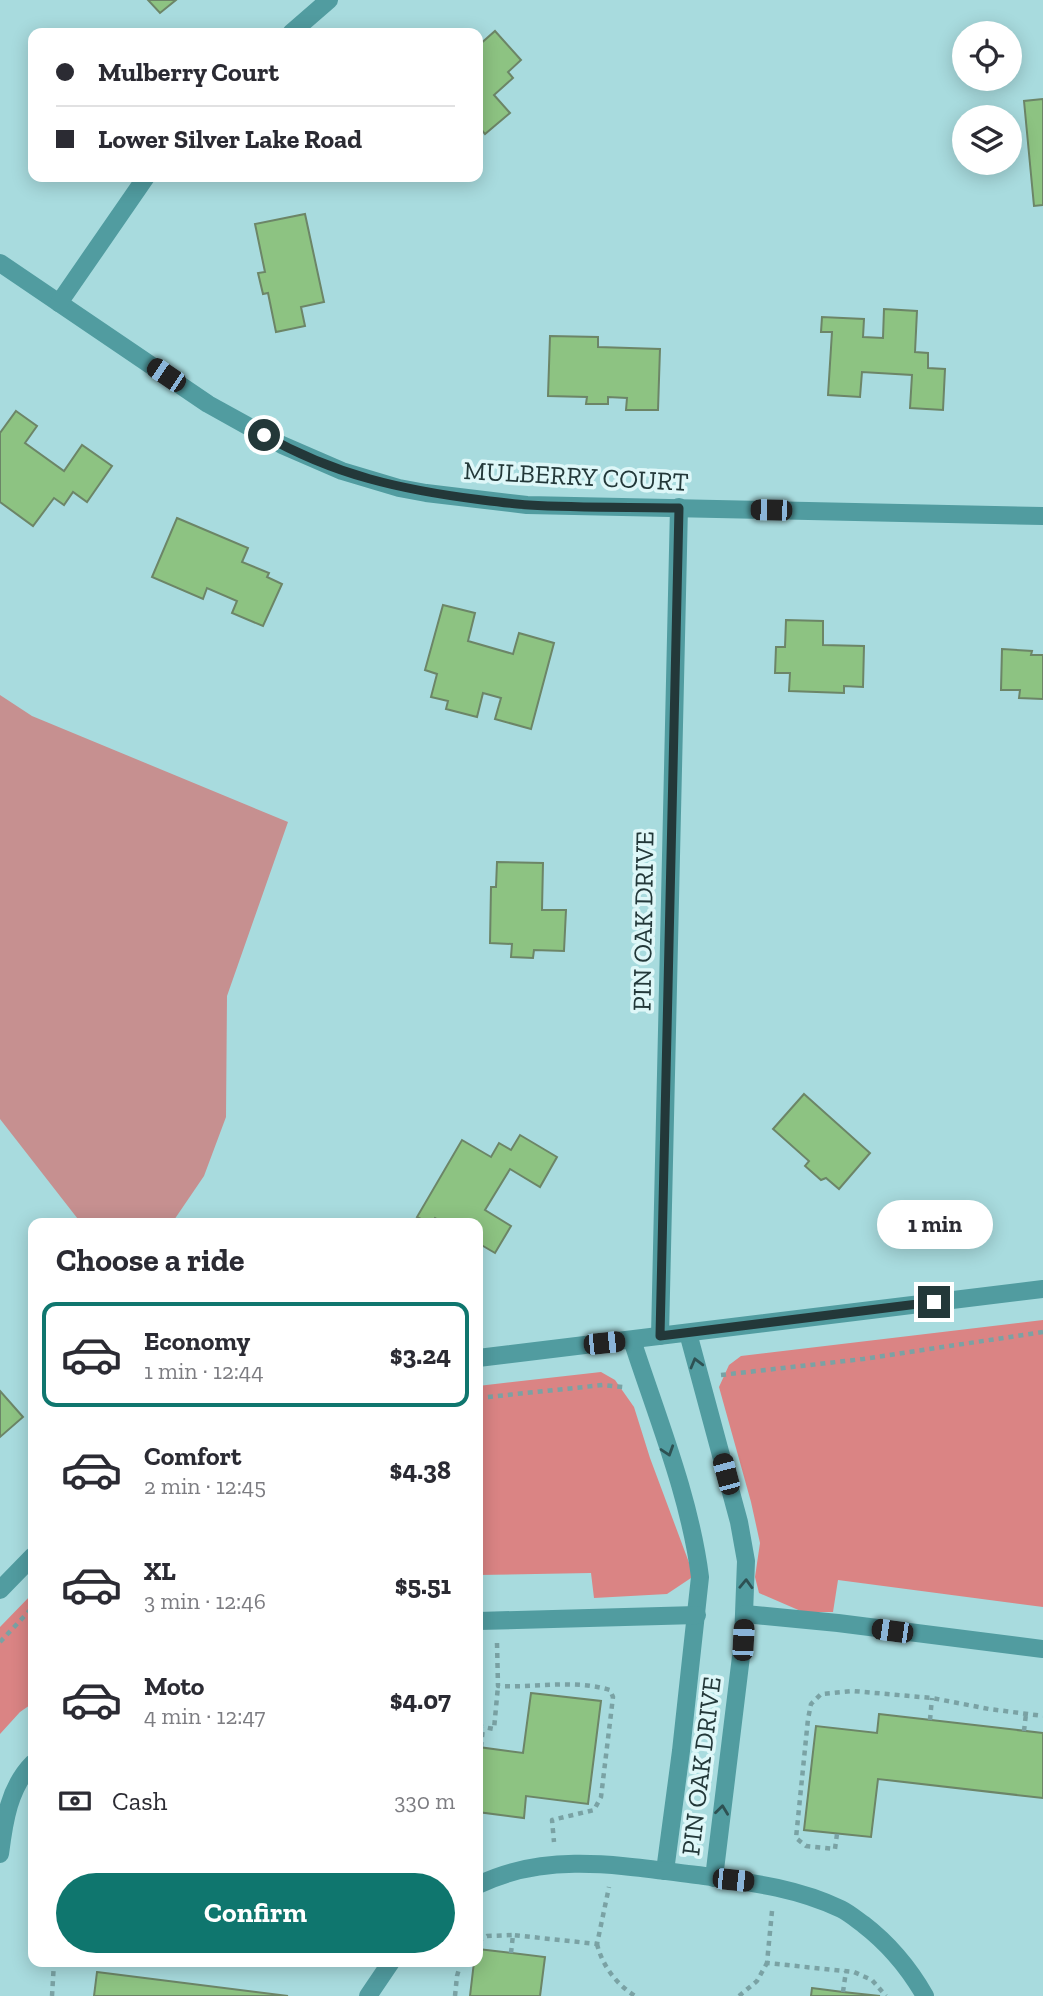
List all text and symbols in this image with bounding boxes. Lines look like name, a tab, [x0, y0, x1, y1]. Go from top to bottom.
map controls	[952, 21, 1022, 175]
button: locate	[952, 21, 1022, 91]
text: Mulberry Court	[98, 56, 279, 88]
button: layers	[952, 105, 1022, 175]
text: Lower Silver Lake Road	[98, 123, 362, 155]
car	[143, 355, 190, 395]
route start	[248, 419, 280, 451]
street label: MULBERRY COURT	[463, 454, 689, 498]
car	[750, 499, 793, 521]
street label: PIN OAK DRIVE	[625, 831, 661, 1011]
callout: 1 min	[876, 1200, 992, 1250]
text: 1 min	[908, 1210, 962, 1238]
text: Choose a ride	[56, 1241, 244, 1279]
route end	[918, 1286, 950, 1318]
icon: car	[60, 1323, 123, 1386]
text: Economy	[144, 1325, 250, 1357]
car	[583, 1330, 626, 1356]
text: $3.24	[390, 1339, 451, 1371]
text: 1 min · 12:44	[144, 1357, 264, 1385]
one-way arrow	[690, 1357, 704, 1369]
icon: car	[60, 1438, 123, 1501]
text: Comfort	[144, 1440, 241, 1472]
one-way arrow	[660, 1445, 674, 1457]
car	[711, 1451, 742, 1497]
text: $4.38	[390, 1454, 451, 1486]
text: 2 min · 12:45	[144, 1472, 266, 1500]
icon: car	[60, 1553, 123, 1616]
text: XL	[144, 1555, 176, 1587]
text: $5.51	[395, 1569, 451, 1601]
one-way arrow	[738, 1578, 753, 1589]
text: 3 min · 12:46	[144, 1587, 266, 1615]
car	[732, 1618, 755, 1662]
car	[870, 1618, 915, 1644]
icon: car	[60, 1668, 123, 1731]
text: Moto	[144, 1670, 204, 1702]
street label: PIN OAK DRIVE	[674, 1675, 728, 1857]
text: $4.07	[390, 1684, 451, 1716]
text: 4 min · 12:47	[144, 1702, 265, 1730]
icon: cash	[56, 1782, 94, 1820]
text: Cash	[112, 1785, 167, 1817]
text: 330 m	[394, 1787, 455, 1815]
one-way arrow	[715, 1804, 730, 1816]
car	[712, 1867, 755, 1893]
button: Confirm	[56, 1873, 455, 1953]

